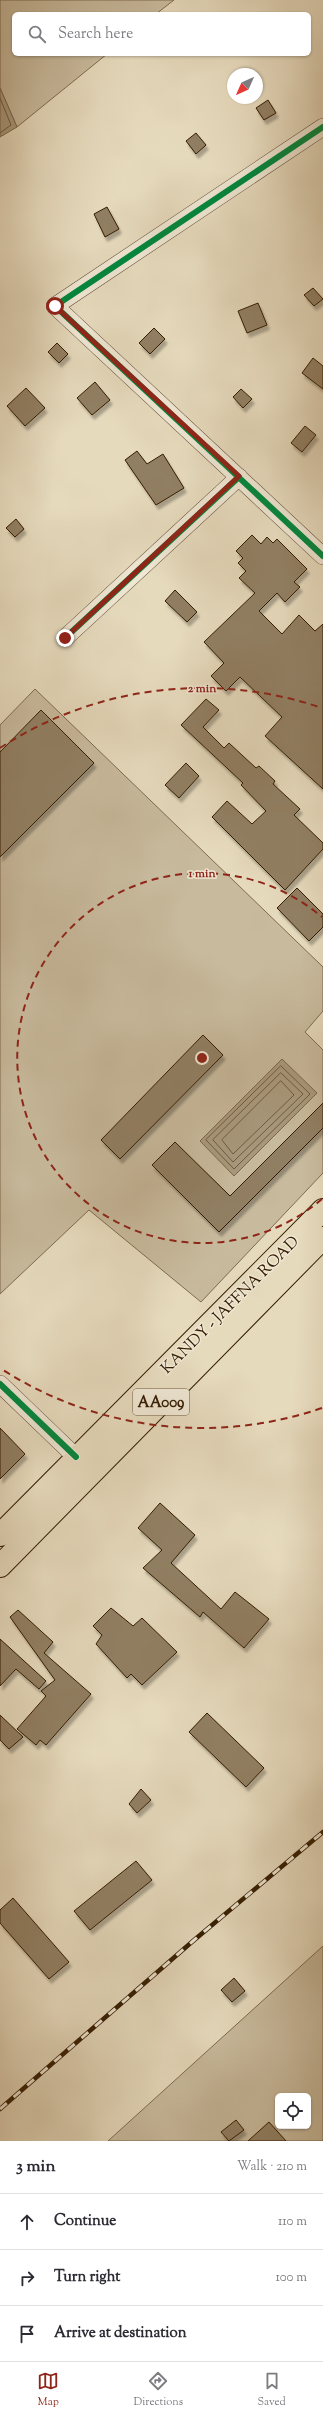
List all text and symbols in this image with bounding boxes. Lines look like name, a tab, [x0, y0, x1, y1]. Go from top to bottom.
search box	[12, 12, 311, 56]
icon: search	[26, 23, 48, 45]
text: Search here	[58, 24, 133, 45]
north arrow	[227, 68, 263, 104]
route start	[46, 297, 64, 315]
route end	[56, 629, 74, 647]
text: 2 min	[188, 680, 217, 698]
text: 1 min	[187, 865, 216, 883]
centre of rings	[195, 1051, 209, 1065]
street label: KANDY - JAFFNA ROAD	[156, 1231, 305, 1380]
road number: AA009	[133, 1389, 189, 1415]
map controls	[275, 2093, 311, 2129]
button: locate	[275, 2093, 311, 2129]
text: 3 min	[16, 2155, 55, 2179]
text: Walk · 210 m	[237, 2158, 307, 2176]
icon: ahead	[16, 2211, 38, 2233]
text: Continue	[54, 2211, 116, 2232]
text: 110 m	[278, 2213, 307, 2231]
icon: right	[16, 2267, 38, 2289]
text: Turn right	[54, 2267, 120, 2288]
text: 100 m	[275, 2269, 307, 2287]
icon: arrive	[16, 2323, 38, 2345]
text: Arrive at destination	[54, 2323, 187, 2344]
tab: Map	[37, 2370, 59, 2410]
tab: Directions	[134, 2370, 183, 2410]
tab: Saved	[258, 2370, 286, 2410]

